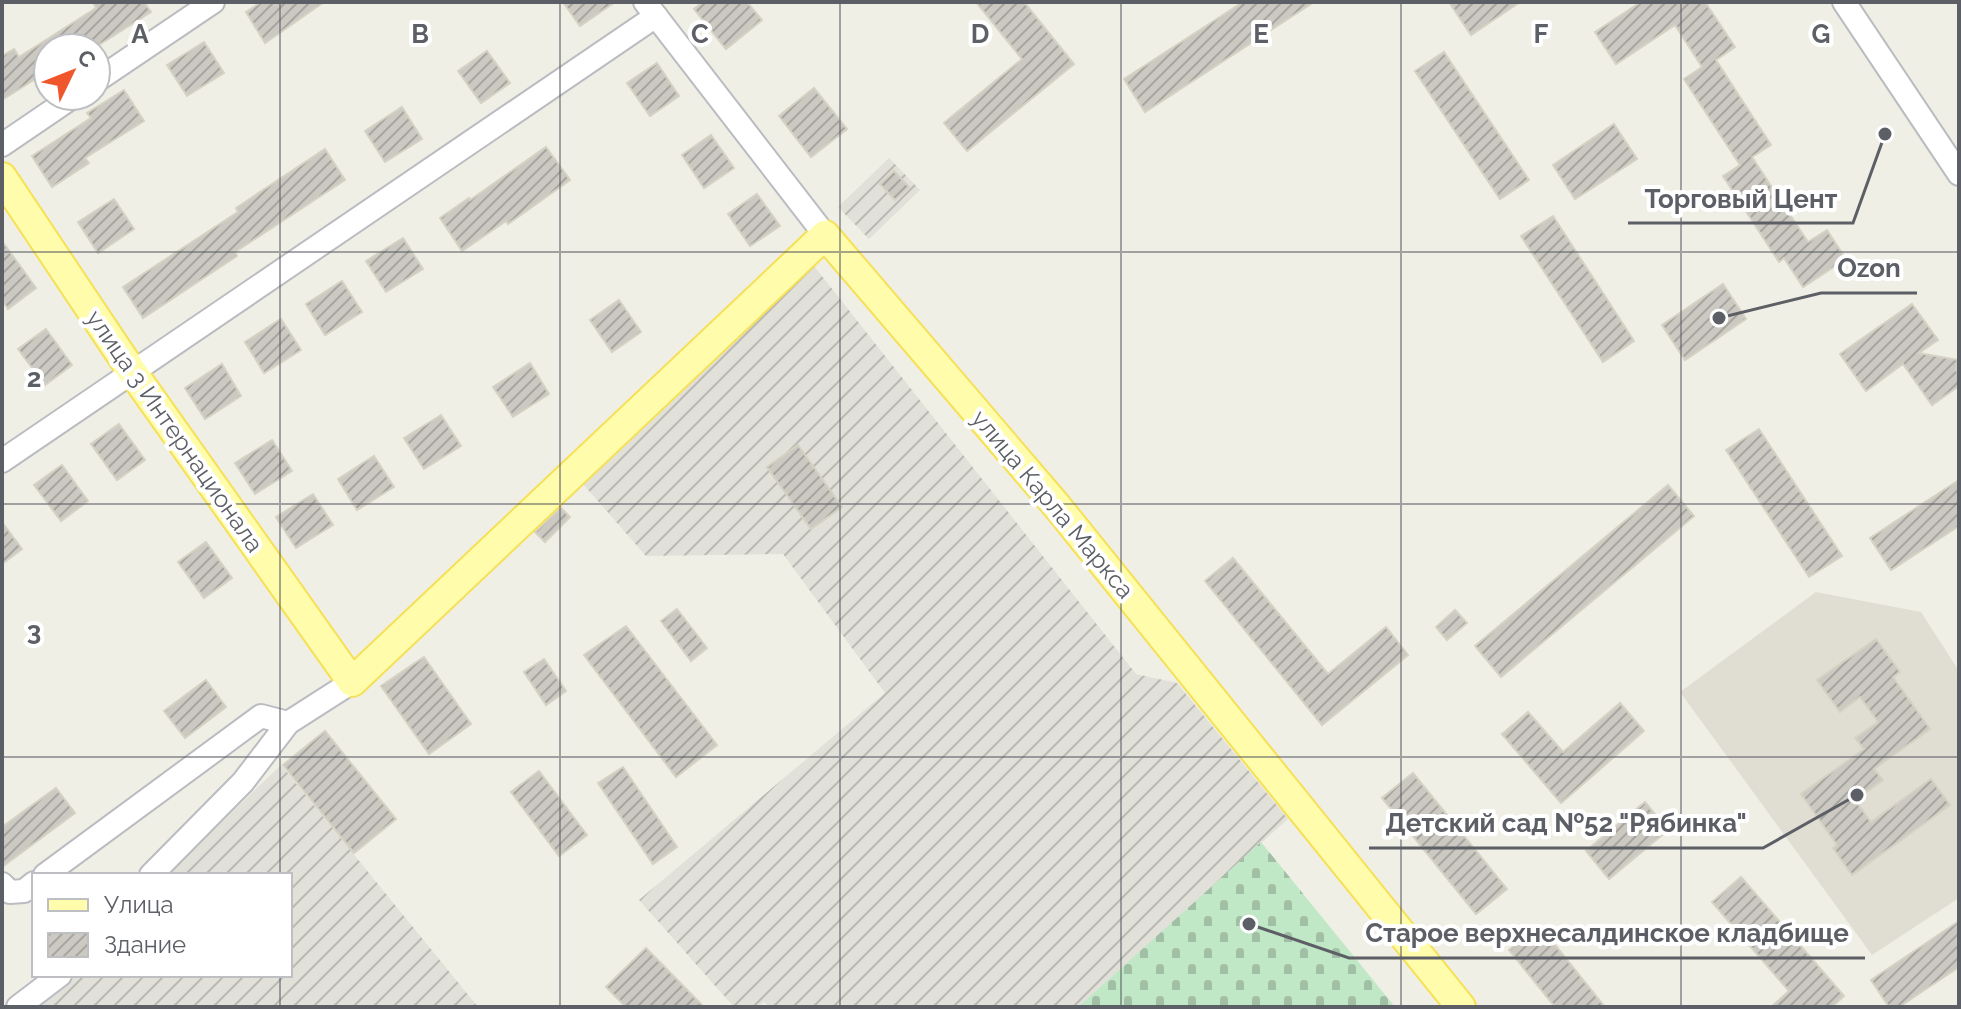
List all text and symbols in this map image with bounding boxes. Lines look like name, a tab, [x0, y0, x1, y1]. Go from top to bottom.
text: A	[131, 19, 149, 49]
text: B	[411, 19, 429, 49]
text: C	[691, 19, 709, 49]
text: D	[971, 19, 989, 49]
text: E	[1253, 19, 1269, 49]
text: F	[1534, 19, 1549, 49]
text: G	[1812, 19, 1830, 49]
north arrow	[32, 32, 112, 112]
text: С	[72, 44, 101, 73]
callout: Торговый Цент	[1628, 173, 1853, 223]
text: Торговый Цент	[1644, 184, 1838, 214]
callout: Ozon	[1821, 243, 1917, 293]
text: Ozon	[1837, 253, 1901, 283]
street label: улица 3 Интернационала	[80, 304, 270, 558]
text: 2	[27, 363, 41, 393]
street label: улица Карла Маркса	[966, 404, 1140, 604]
text: 3	[27, 616, 41, 646]
callout: Детский сад №52 "Рябинка"	[1369, 798, 1763, 848]
text: Детский сад №52 "Рябинка"	[1385, 808, 1747, 838]
legend	[32, 873, 292, 977]
text: Улица	[104, 890, 174, 919]
callout: Старое верхнесалдинское кладбище	[1349, 908, 1865, 958]
text: Старое верхнесалдинское кладбище	[1365, 918, 1849, 948]
text: Здание	[104, 930, 186, 959]

